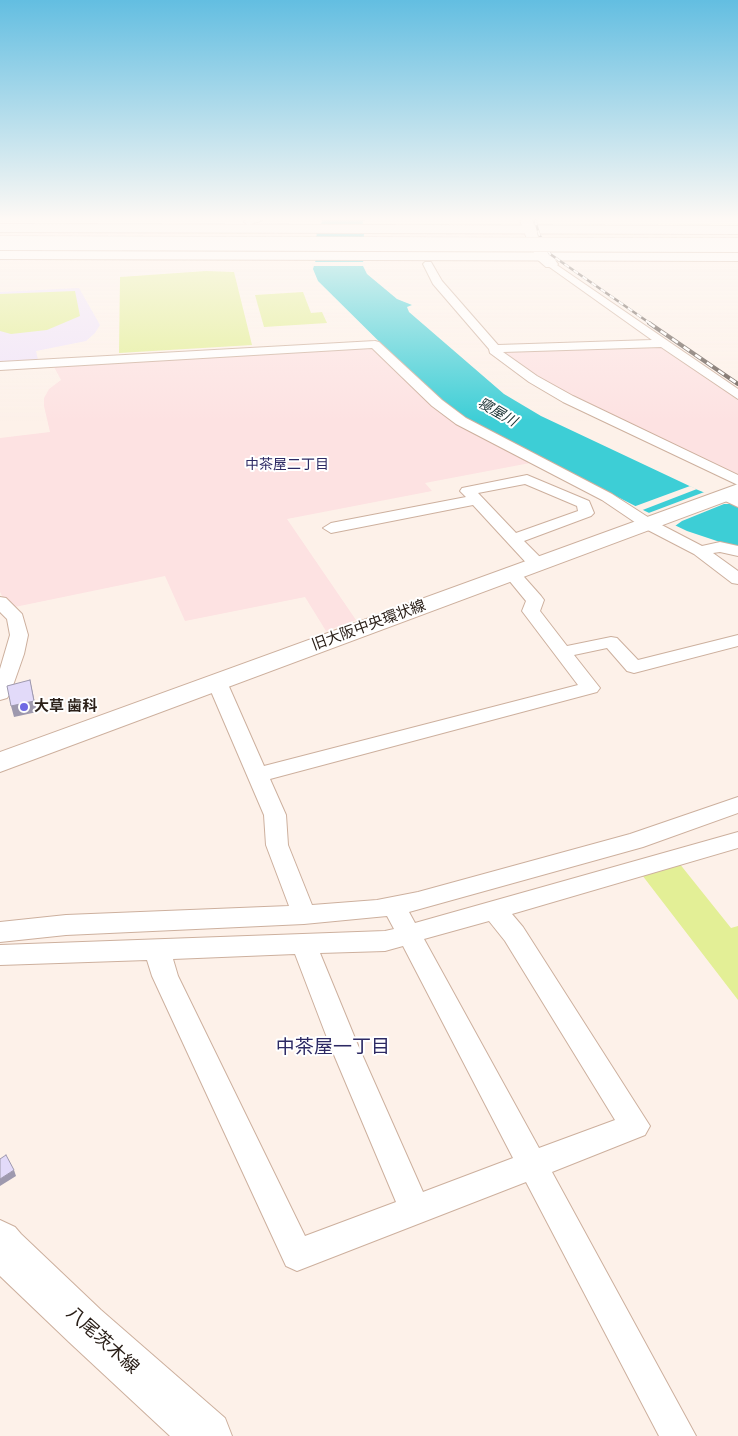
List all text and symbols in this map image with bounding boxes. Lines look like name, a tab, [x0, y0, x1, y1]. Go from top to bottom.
water label: 寝屋川	[475, 395, 519, 431]
district label: 中茶屋二丁目	[245, 457, 329, 473]
street label: 旧大阪中央環状線	[310, 597, 428, 655]
place label: 大草 歯科	[34, 698, 97, 716]
marker: 大草 歯科	[18, 701, 30, 713]
district label: 中茶屋一丁目	[276, 1037, 390, 1059]
street label: 八尾茨木線	[61, 1303, 143, 1379]

